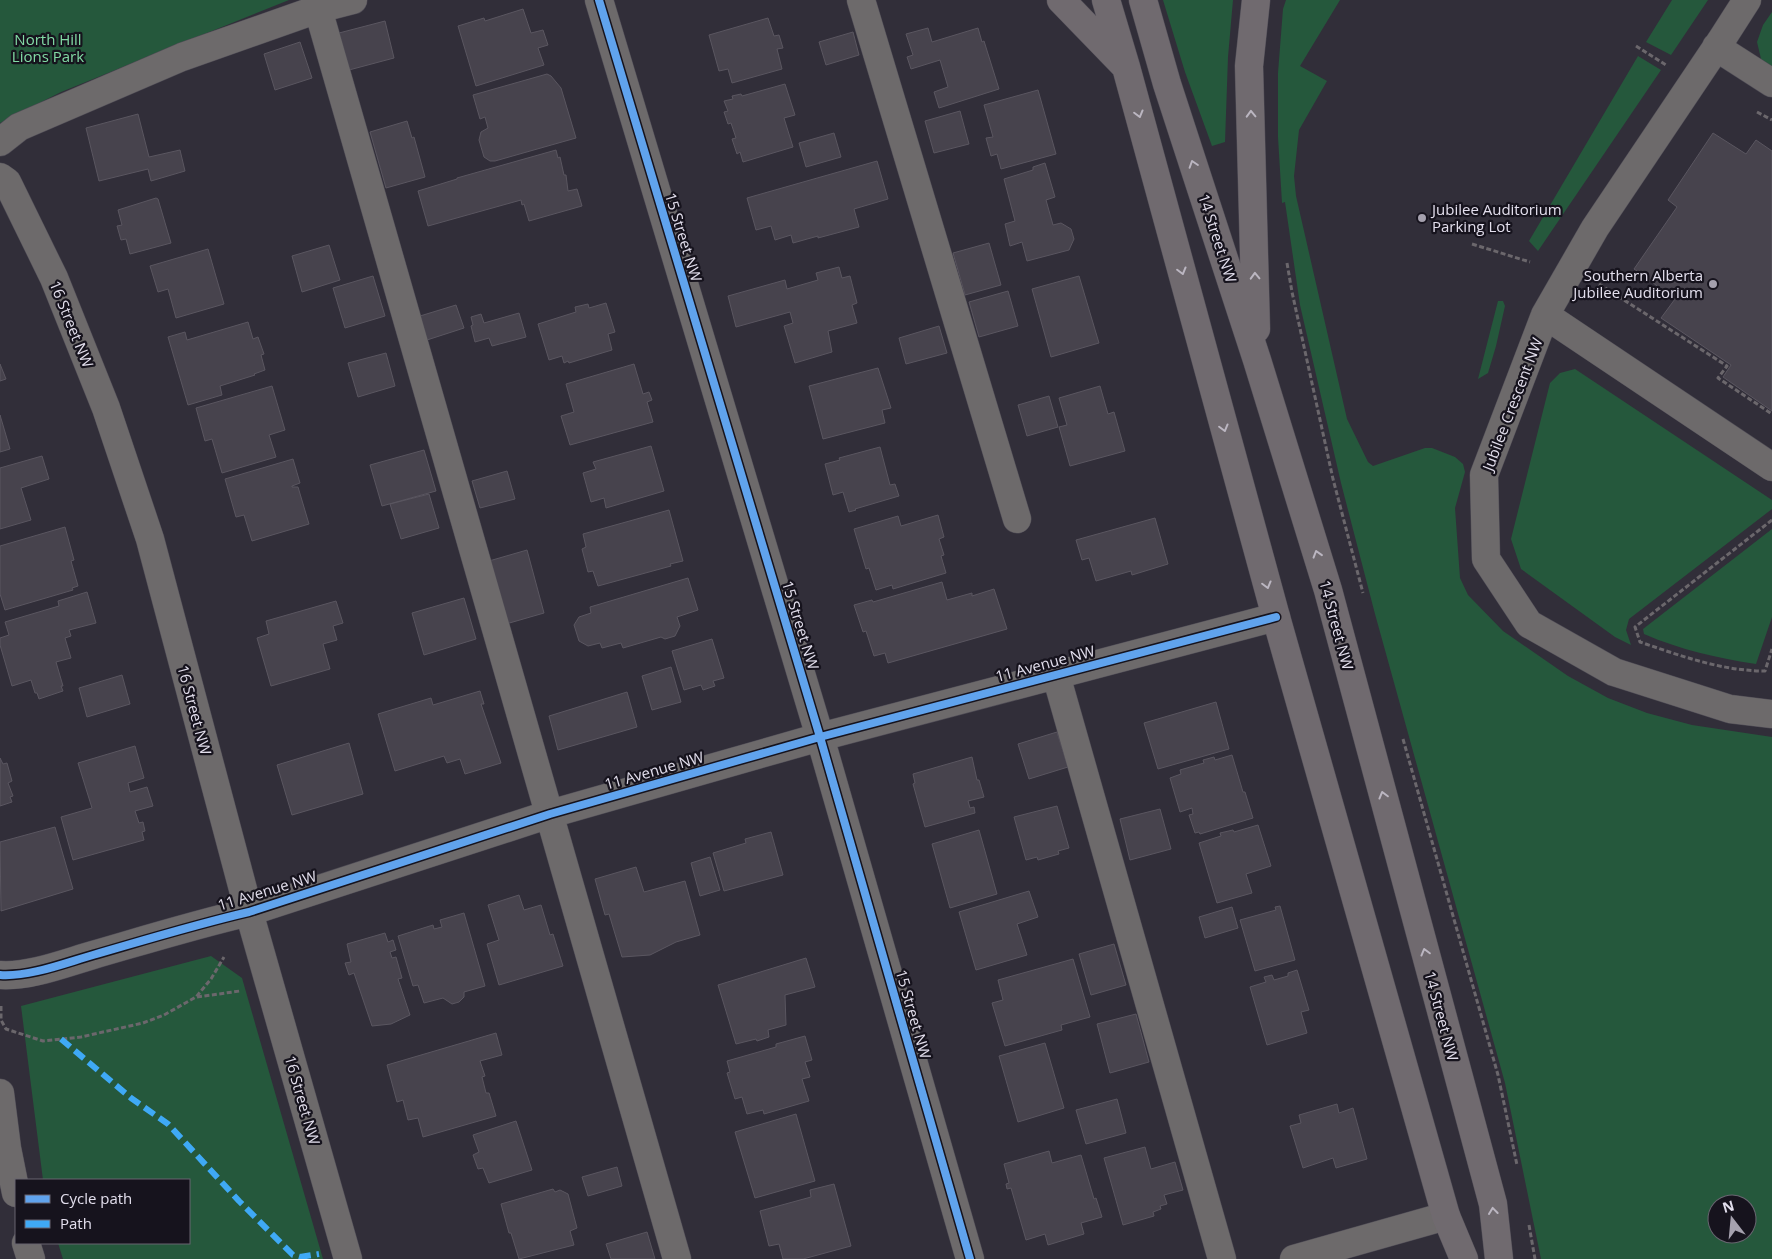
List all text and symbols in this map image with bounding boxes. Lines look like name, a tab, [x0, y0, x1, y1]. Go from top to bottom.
park label: North Hill Lions Park	[12, 29, 84, 66]
one-way arrow	[1133, 110, 1144, 119]
one-way arrow	[1245, 110, 1256, 118]
one-way arrow	[1189, 160, 1199, 169]
street label: 15 Street NW	[661, 190, 707, 284]
street label: 14 Street NW	[1194, 191, 1242, 285]
place label: Jubilee Auditorium Parking Lot	[1430, 199, 1562, 236]
marker: Jubilee Auditorium Parking Lot	[1416, 212, 1428, 224]
place label: Southern Alberta Jubilee Auditorium	[1571, 265, 1703, 302]
one-way arrow	[1176, 266, 1186, 275]
one-way arrow	[1250, 272, 1260, 280]
street label: 16 Street NW	[45, 278, 99, 371]
marker: Southern Alberta Jubilee Auditorium	[1707, 278, 1719, 290]
street label: Jubilee Crescent NW	[1477, 334, 1547, 475]
one-way arrow	[1219, 423, 1229, 431]
one-way arrow	[1312, 550, 1322, 559]
street label: 15 Street NW	[778, 578, 824, 672]
street label: 14 Street NW	[1315, 578, 1359, 672]
one-way arrow	[1261, 580, 1272, 589]
street label: 11 Avenue NW	[993, 640, 1097, 686]
street label: 16 Street NW	[173, 663, 217, 757]
street label: 11 Avenue NW	[602, 746, 706, 794]
one-way arrow	[1378, 791, 1389, 800]
street label: 11 Avenue NW	[215, 865, 319, 915]
one-way arrow	[1420, 948, 1431, 956]
street label: 15 Street NW	[892, 967, 936, 1061]
street label: 14 Street NW	[1420, 969, 1464, 1063]
street label: 16 Street NW	[281, 1053, 325, 1147]
legend	[15, 1179, 190, 1244]
text: Cycle path	[60, 1188, 132, 1208]
north arrow	[1707, 1194, 1757, 1244]
text: N	[1720, 1195, 1736, 1217]
one-way arrow	[1488, 1206, 1499, 1214]
text: Path	[60, 1213, 92, 1233]

